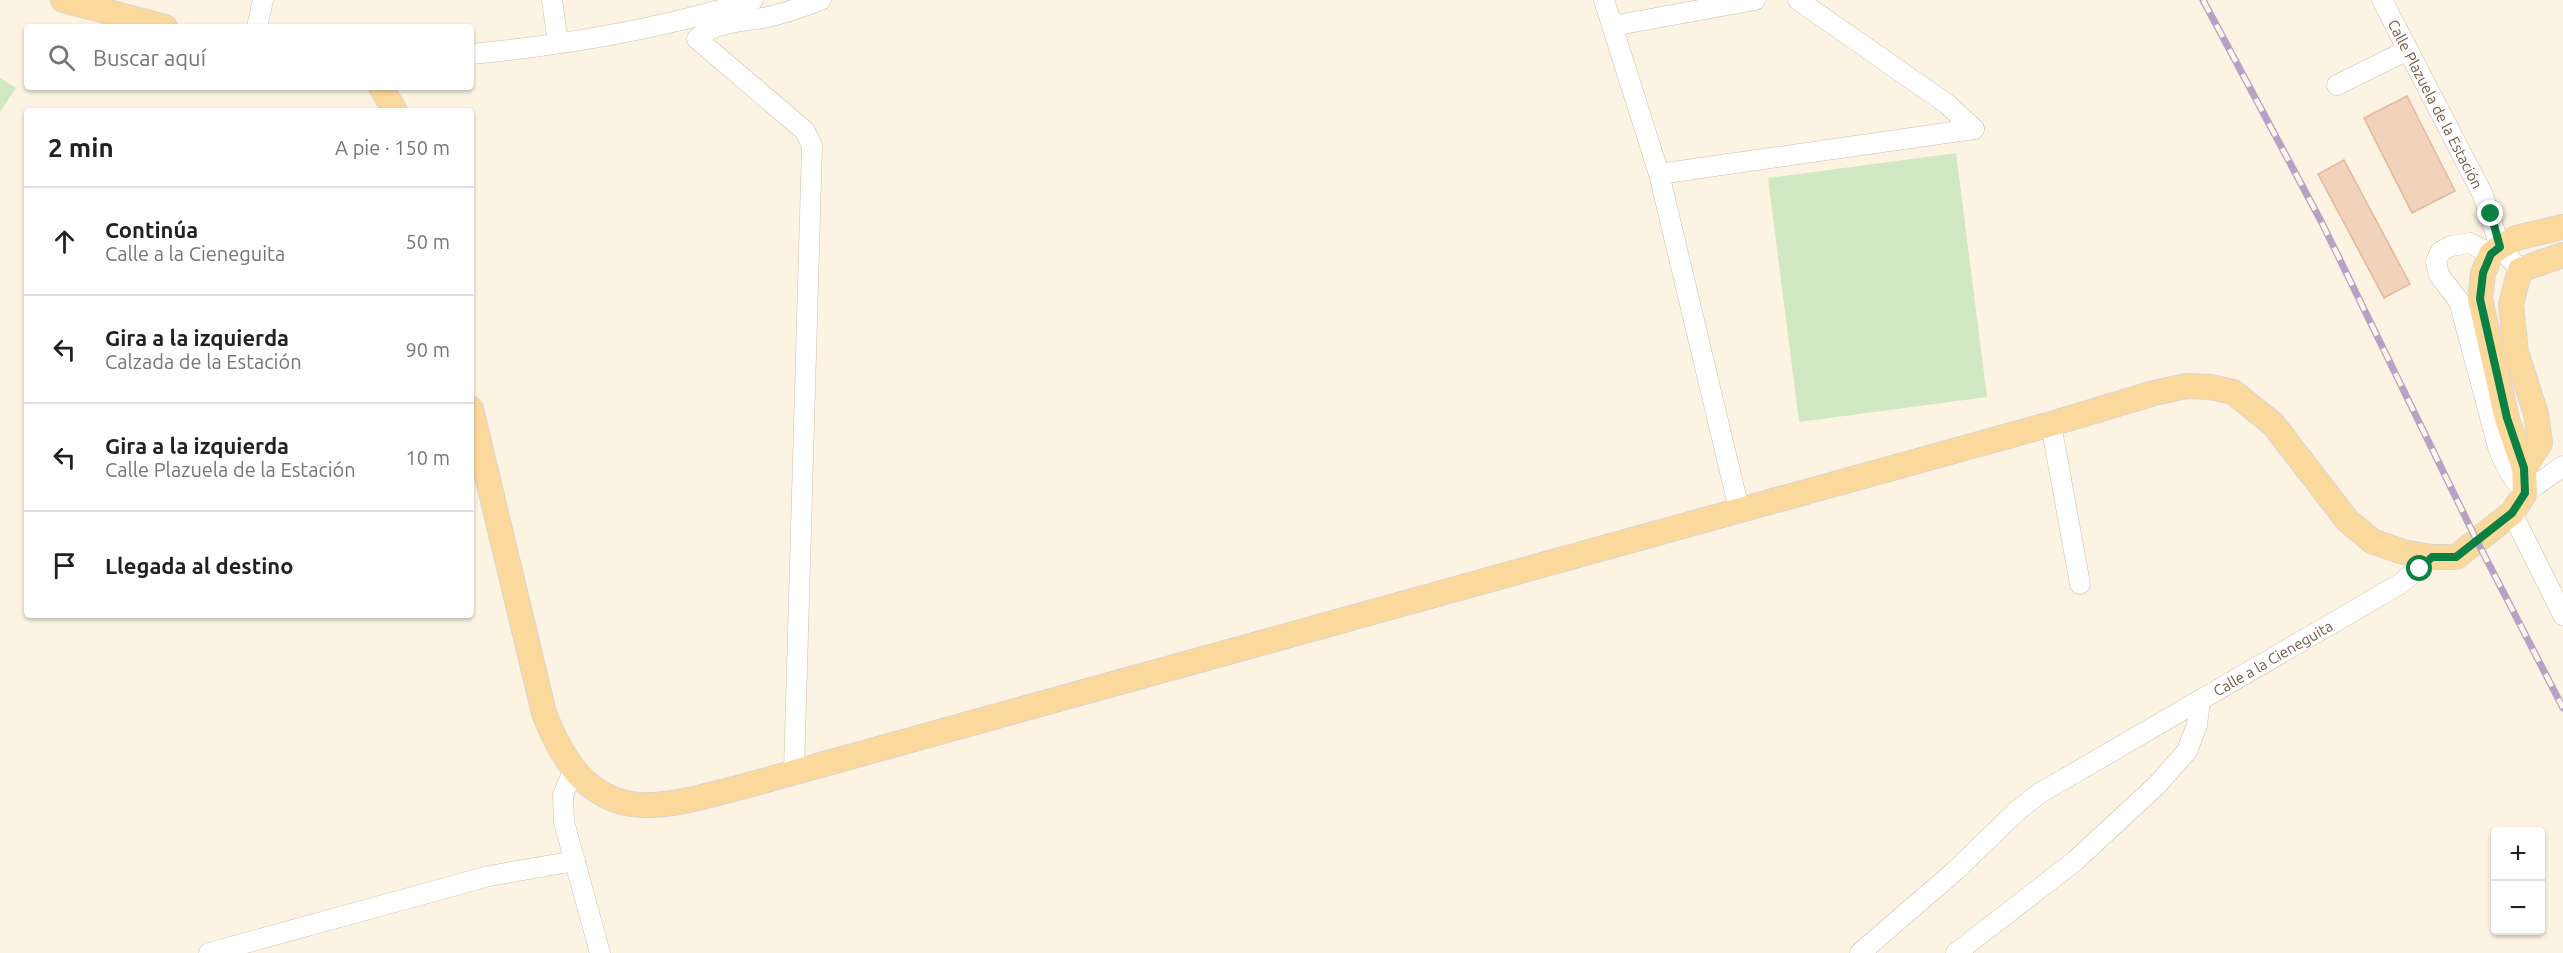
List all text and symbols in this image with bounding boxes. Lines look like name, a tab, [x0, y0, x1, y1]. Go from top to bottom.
street label: Calle Plazuela de la Estación	[2385, 16, 2487, 191]
search box	[24, 24, 474, 90]
icon: search	[45, 41, 78, 74]
text: Buscar aquí	[93, 45, 206, 70]
text: 2 min	[48, 133, 114, 162]
text: A pie · 150 m	[335, 136, 450, 159]
route end	[2477, 200, 2503, 226]
text: Continúa	[105, 217, 198, 242]
icon: ahead	[48, 225, 81, 258]
text: 50 m	[406, 230, 450, 253]
text: Calle a la Cieneguita	[105, 242, 285, 265]
text: Gira a la izquierda	[105, 325, 289, 350]
icon: left	[48, 333, 81, 366]
text: 90 m	[406, 338, 450, 361]
text: Calzada de la Estación	[105, 350, 302, 373]
text: Gira a la izquierda	[105, 433, 289, 458]
icon: left	[48, 441, 81, 474]
text: 10 m	[406, 446, 450, 469]
text: Calle Plazuela de la Estación	[105, 458, 356, 481]
icon: arrive	[48, 549, 81, 582]
text: Llegada al destino	[105, 553, 293, 578]
route start	[2406, 555, 2432, 581]
street label: Calle a la Cieneguita	[2210, 617, 2335, 699]
map controls	[2491, 827, 2545, 935]
button: +	[2491, 827, 2545, 881]
button: −	[2491, 881, 2545, 935]

